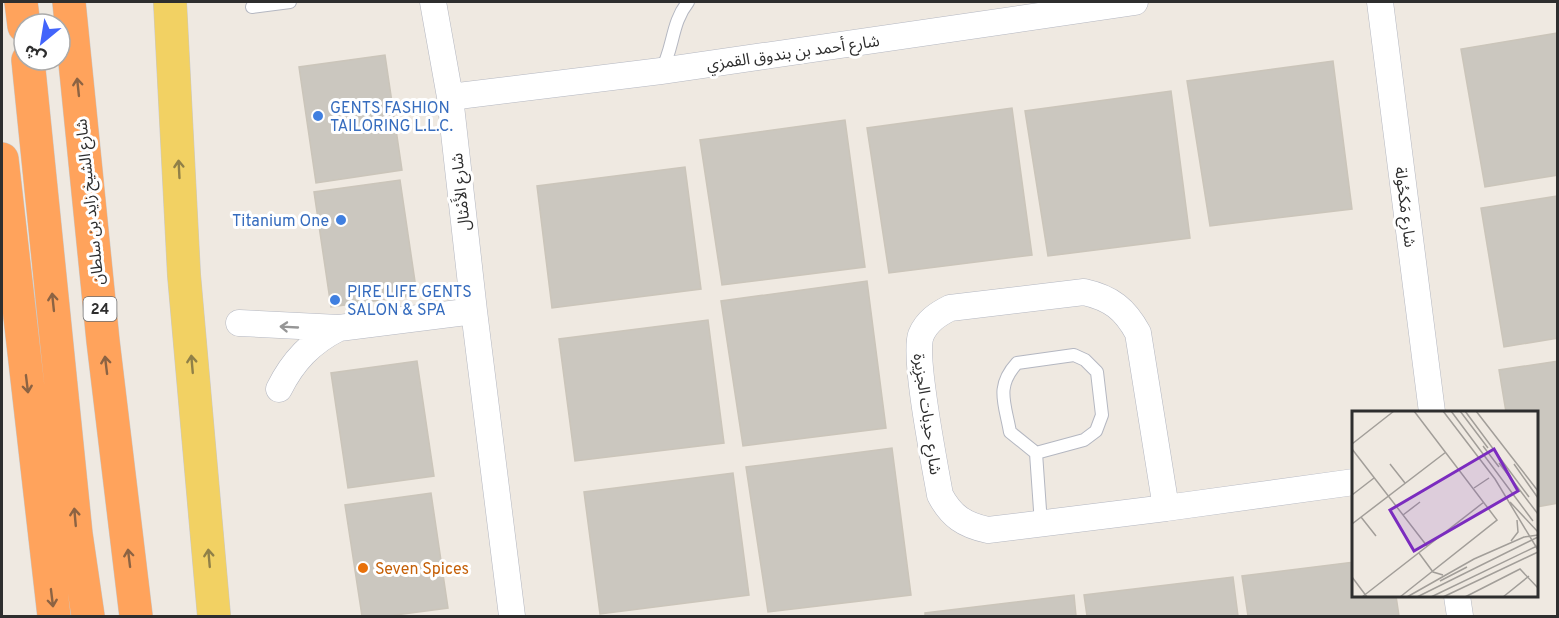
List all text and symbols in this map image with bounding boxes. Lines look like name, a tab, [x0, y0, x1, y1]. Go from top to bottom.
north arrow	[12, 12, 72, 72]
street label: شارع أحمد بن بندوق القمزي	[705, 31, 881, 77]
text: ش	[21, 39, 50, 67]
one-way arrow	[72, 78, 83, 98]
place label: GENTS FASHION TAILORING L.L.C.	[330, 99, 453, 137]
marker: GENTS FASHION TAILORING L.L.C.	[311, 109, 325, 123]
street label: شارع الشيخ زايد بن سلطان	[72, 118, 111, 286]
street label: شارع الأَمْثال	[445, 152, 477, 232]
one-way arrow	[173, 160, 184, 180]
street label: شارع مَكحُولة	[1388, 166, 1419, 249]
place label: Titanium One	[232, 212, 329, 232]
marker: Titanium One	[334, 213, 348, 227]
place label: PIRE LIFE GENTS SALON & SPA	[347, 283, 472, 321]
one-way arrow	[47, 293, 58, 312]
marker: PIRE LIFE GENTS SALON & SPA	[328, 293, 342, 307]
road number: 24	[84, 297, 116, 321]
one-way arrow	[280, 322, 300, 333]
street label: شارع حدِبات الجزِيرة	[907, 352, 944, 476]
one-way arrow	[100, 355, 111, 375]
one-way arrow	[186, 355, 197, 374]
one-way arrow	[22, 373, 33, 393]
inset map	[1352, 411, 1538, 597]
one-way arrow	[69, 507, 80, 527]
one-way arrow	[124, 549, 135, 569]
one-way arrow	[203, 549, 214, 569]
place label: Seven Spices	[375, 560, 469, 580]
marker: Seven Spices	[356, 561, 370, 575]
one-way arrow	[47, 588, 58, 608]

